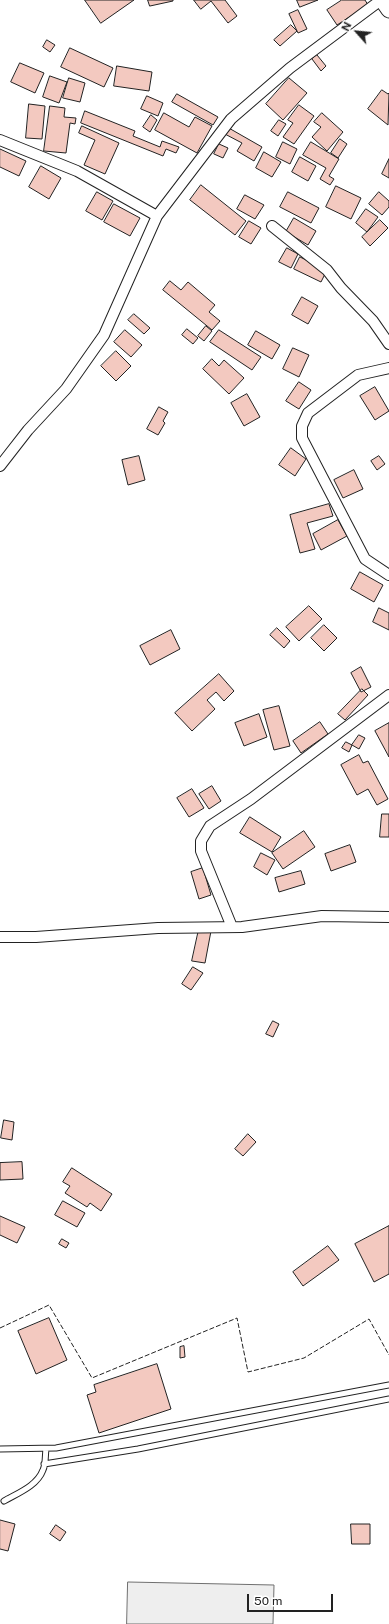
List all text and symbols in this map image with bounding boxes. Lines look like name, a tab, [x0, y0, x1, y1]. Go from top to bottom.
north arrow	[337, 12, 377, 52]
text: N	[339, 20, 354, 33]
scale bar	[249, 1586, 335, 1612]
text: 50 m	[254, 1594, 282, 1608]

